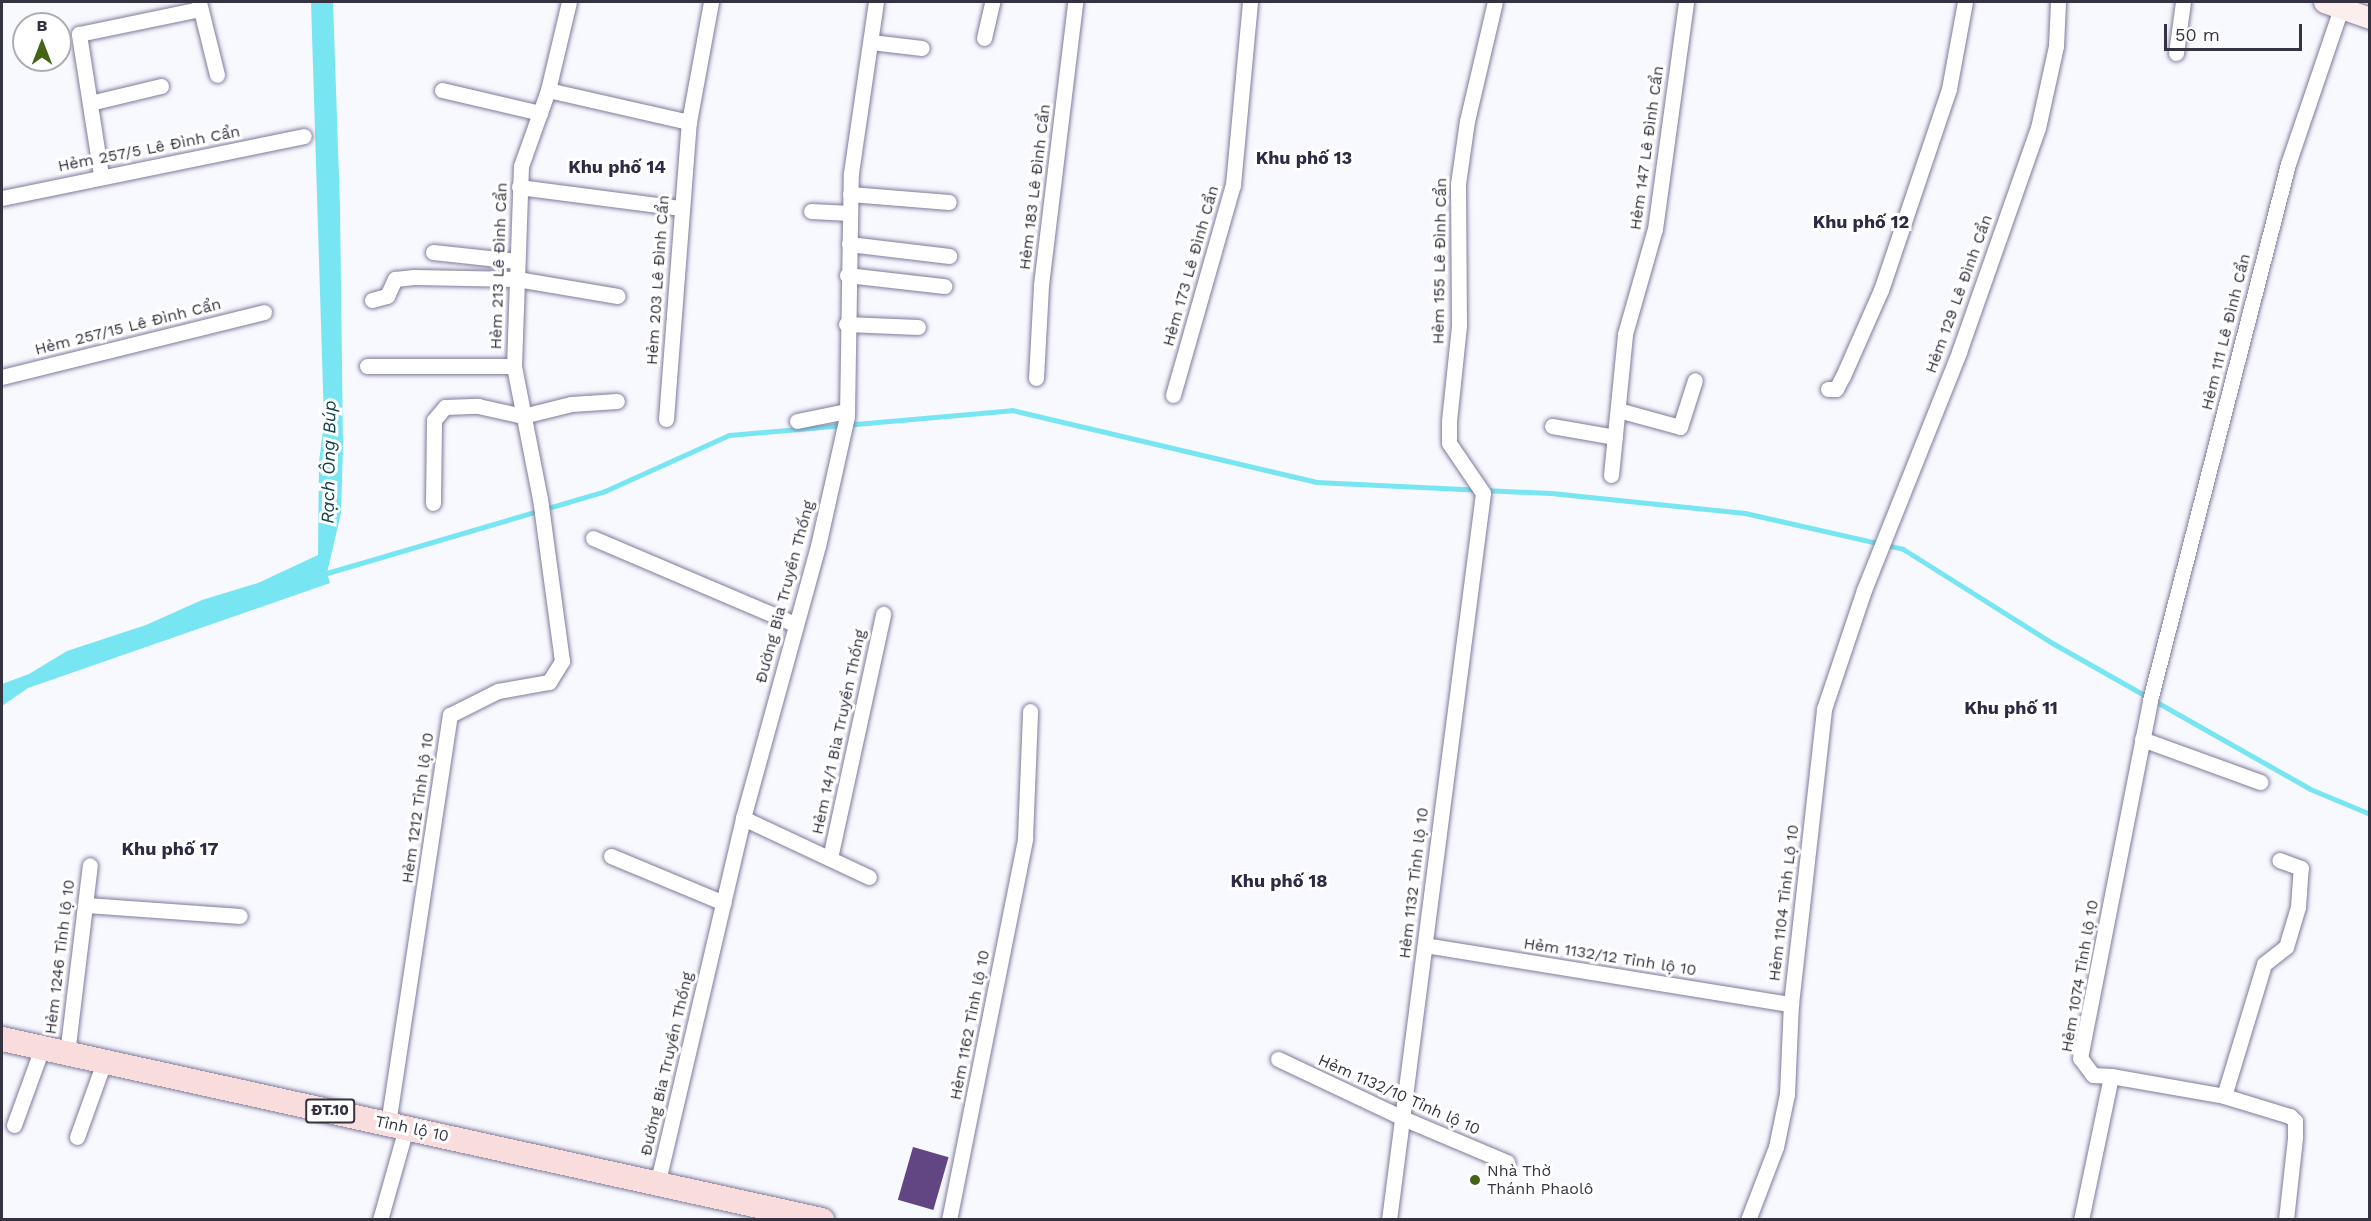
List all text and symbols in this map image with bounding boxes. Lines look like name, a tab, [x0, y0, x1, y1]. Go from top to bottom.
north arrow	[12, 12, 72, 72]
scale bar	[2167, 12, 2305, 50]
text: B	[37, 16, 47, 35]
text: 50 m	[2175, 24, 2220, 45]
street label: Hẻm 147 Lê Đình Cẩn	[1626, 64, 1668, 232]
street label: Hẻm 183 Lê Đình Cẩn	[1015, 103, 1055, 271]
street label: Hẻm 257/5 Lê Đình Cẩn	[56, 122, 242, 176]
district label: Khu phố 13	[1256, 147, 1352, 169]
district label: Khu phố 14	[568, 156, 666, 178]
street label: Hẻm 155 Lê Đình Cẩn	[1429, 177, 1451, 345]
street label: Hẻm 213 Lê Đình Cẩn	[486, 182, 512, 350]
street label: Hẻm 173 Lê Đình Cẩn	[1159, 183, 1223, 349]
street label: Hẻm 203 Lê Đình Cẩn	[642, 194, 674, 366]
district label: Khu phố 12	[1813, 211, 1909, 233]
street label: Hẻm 129 Lê Đình Cẩn	[1921, 212, 1997, 376]
street label: Hẻm 111 Lê Đình Cẩn	[2197, 252, 2255, 412]
street label: Hẻm 257/15 Lê Đình Cẩn	[33, 295, 223, 359]
water label: Rạch Ông Búp	[317, 400, 341, 524]
street label: Đường Bia Truyền Thống	[751, 498, 819, 686]
street label: Hẻm 14/1 Bia Truyền Thống	[808, 627, 870, 837]
district label: Khu phố 11	[1964, 697, 2058, 719]
street label: Hẻm 1212 Tỉnh lộ 10	[398, 731, 438, 885]
street label: Hẻm 1132 Tỉnh lộ 10	[1395, 806, 1433, 960]
street label: Hẻm 1104 Tỉnh Lộ 10	[1765, 823, 1803, 983]
district label: Khu phố 17	[121, 838, 219, 860]
district label: Khu phố 18	[1230, 870, 1328, 892]
street label: Hẻm 1246 Tỉnh lộ 10	[41, 878, 79, 1036]
street label: Hẻm 1074 Tỉnh lộ 10	[2057, 898, 2103, 1054]
street label: Hẻm 1132/12 Tỉnh lộ 10	[1522, 934, 1698, 980]
street label: Hẻm 1162 Tỉnh lộ 10	[946, 948, 994, 1102]
street label: Đường Bia Truyền Thống	[636, 970, 698, 1158]
street label: Hẻm 1132/10 Tỉnh lộ 10	[1315, 1050, 1483, 1140]
road number: ĐT.10	[304, 1099, 356, 1123]
street label: Tỉnh lộ 10	[373, 1112, 451, 1146]
place label: Nhà Thờ Thánh Phaolô	[1487, 1161, 1593, 1199]
marker: Nhà Thờ Thánh Phaolô	[1468, 1173, 1482, 1187]

